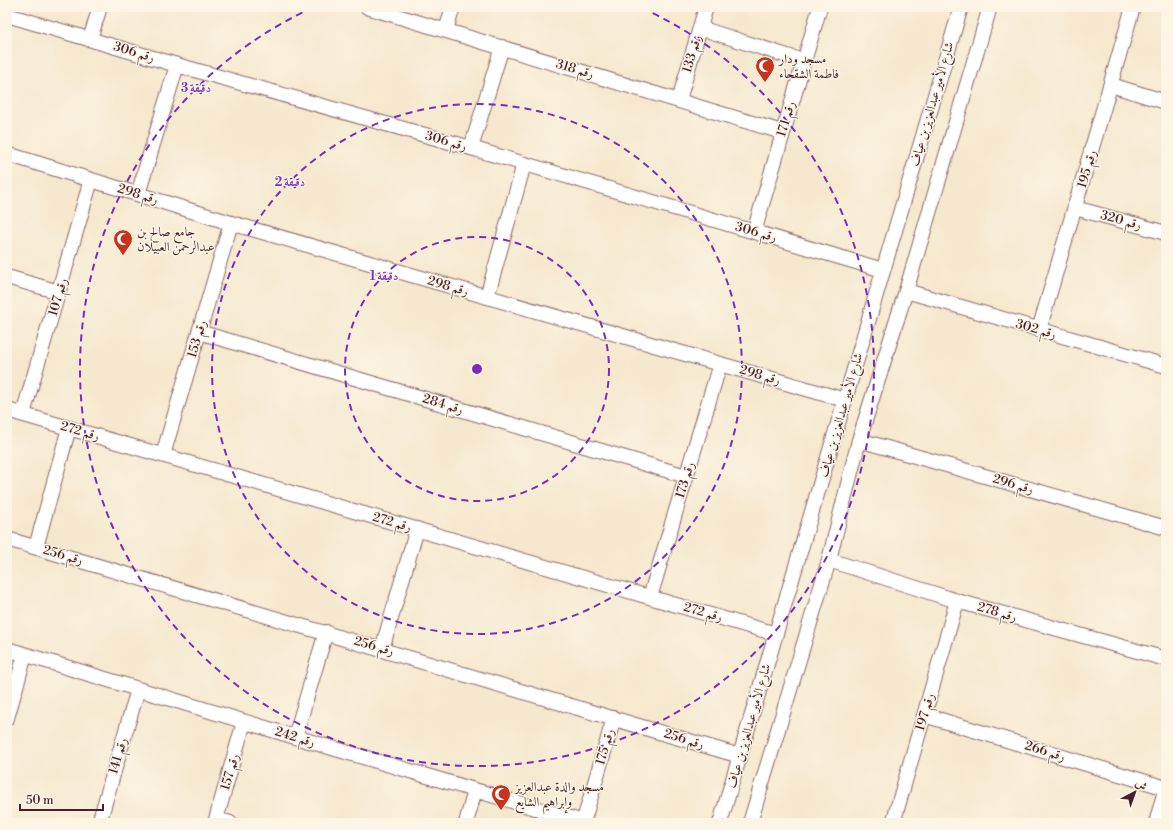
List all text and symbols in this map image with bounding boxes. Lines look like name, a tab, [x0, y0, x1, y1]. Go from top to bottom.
street label: رقم 133	[679, 33, 709, 76]
street label: رقم 306	[110, 38, 157, 70]
street label: شارع الأمير عبدالعزيز بن عياف	[906, 40, 960, 169]
place label: مسجد ودار فاطمة الشقحاء	[777, 51, 839, 82]
mosque icon: مسجد ودار فاطمة الشقحاء	[754, 55, 776, 83]
street label: رقم 318	[553, 56, 596, 86]
text: 3 دقيقة	[181, 81, 211, 96]
street label: رقم 171	[773, 99, 803, 140]
street label: رقم 306	[422, 127, 468, 158]
street label: رقم 195	[1074, 148, 1104, 191]
text: 2 دقيقة	[275, 175, 305, 190]
street label: رقم 298	[115, 180, 160, 212]
street label: رقم 320	[1098, 207, 1143, 237]
street label: رقم 306	[732, 218, 778, 249]
place label: جامع صالح بن عبدالرحمن العبيلان	[137, 224, 215, 256]
mosque icon: جامع صالح بن عبدالرحمن العبيلان	[112, 228, 134, 256]
text: 1 دقيقة	[370, 269, 398, 284]
street label: رقم 298	[425, 273, 470, 303]
street label: رقم 107	[45, 276, 75, 319]
street label: رقم 302	[1013, 316, 1058, 346]
street label: رقم 153	[184, 318, 214, 361]
street label: شارع الأمير عبدالعزيز بن عياف	[815, 351, 869, 480]
centre of rings	[470, 362, 484, 376]
street label: رقم 298	[737, 362, 782, 392]
street label: رقم 284	[419, 390, 465, 422]
street label: رقم 272	[58, 418, 101, 448]
street label: رقم 173	[672, 460, 702, 501]
street label: رقم 296	[990, 471, 1035, 501]
street label: رقم 272	[370, 509, 413, 539]
street label: رقم 256	[40, 542, 85, 572]
street label: رقم 272	[681, 599, 724, 629]
street label: رقم 278	[974, 599, 1018, 629]
street label: رقم 256	[351, 633, 396, 663]
street label: شارع الأمير عبدالعزيز بن عياف	[723, 662, 777, 791]
street label: رقم 197	[912, 691, 942, 734]
street label: رقم 242	[272, 723, 317, 754]
street label: رقم 256	[661, 725, 706, 756]
street label: رقم 175	[592, 727, 622, 768]
street label: رقم 141	[105, 736, 135, 777]
street label: رقم 266	[1022, 737, 1067, 769]
street label: رقم 157	[217, 752, 247, 793]
north arrow	[1115, 772, 1155, 812]
text: ش	[1132, 776, 1150, 794]
place label: مسجد والدة عبدالعزيز وإبراهيم الشايع	[513, 779, 604, 815]
mosque icon: مسجد والدة عبدالعزيز وإبراهيم الشايع	[490, 783, 512, 811]
scale bar	[20, 786, 103, 812]
text: 50 m	[26, 793, 54, 808]

